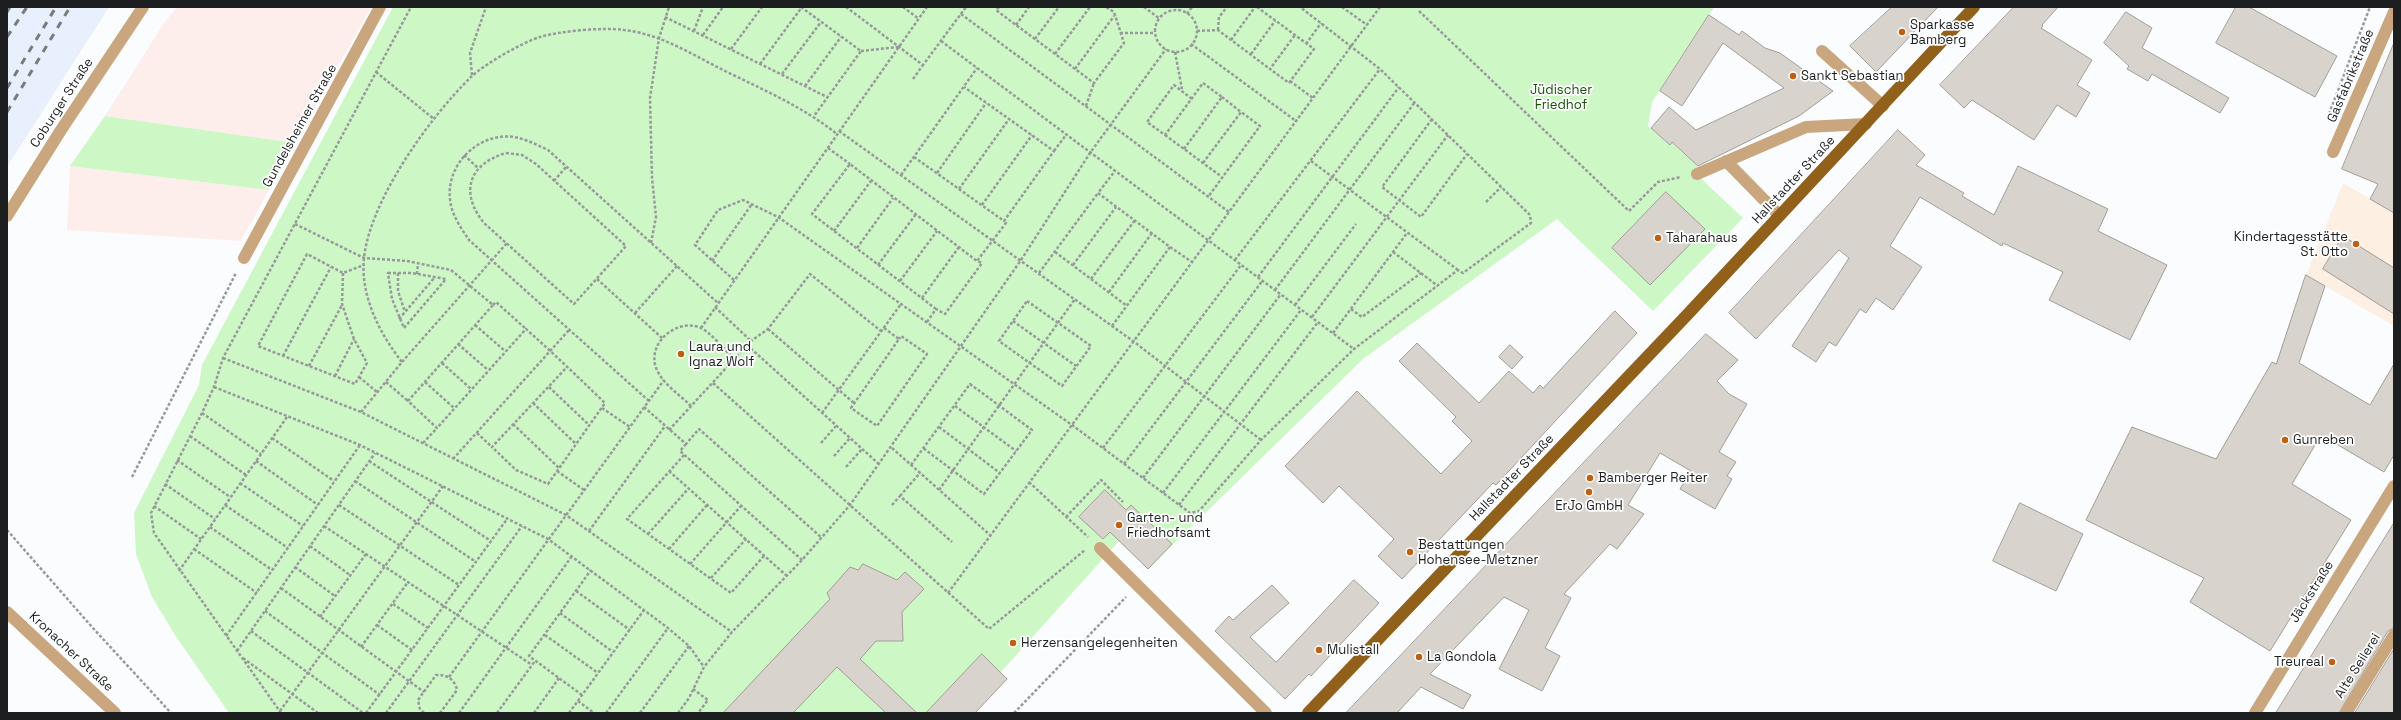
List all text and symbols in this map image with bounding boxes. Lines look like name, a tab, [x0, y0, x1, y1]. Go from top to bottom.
place label: Sparkasse Bamberg	[1910, 17, 1974, 48]
marker: Sparkasse Bamberg	[1897, 27, 1907, 37]
street label: Gasfabrikstraße	[2324, 27, 2378, 125]
street label: Coburger Straße	[27, 55, 97, 151]
street label: Gundelsheimer Straße	[260, 62, 340, 190]
place label: Sankt Sebastian	[1801, 68, 1903, 84]
marker: Sankt Sebastian	[1788, 71, 1798, 81]
park label: Jüdischer Friedhof	[1530, 82, 1592, 113]
street label: Hallstadter Straße	[1749, 133, 1839, 227]
place label: Kindertagesstätte St. Otto	[2234, 229, 2348, 260]
place label: Taharahaus	[1666, 230, 1738, 246]
marker: Taharahaus	[1653, 233, 1663, 243]
marker: Kindertagesstätte St. Otto	[2351, 239, 2361, 249]
place label: Laura und Ignaz Wolf	[689, 339, 754, 370]
marker: Laura und Ignaz Wolf	[676, 349, 686, 359]
street label: Hallstadter Straße	[1467, 431, 1557, 525]
place label: Gunreben	[2293, 432, 2354, 448]
marker: Gunreben	[2280, 435, 2290, 445]
place label: Bamberger Reiter	[1598, 470, 1708, 486]
marker: Bamberger Reiter	[1585, 473, 1595, 483]
marker: ErJo GmbH	[1584, 487, 1594, 497]
place label: ErJo GmbH	[1555, 498, 1623, 514]
place label: Garten- und Friedhofsamt	[1127, 510, 1211, 541]
marker: Garten- und Friedhofsamt	[1114, 520, 1124, 530]
place label: Bestattungen Hohensee-Metzner	[1418, 537, 1538, 568]
marker: Bestattungen Hohensee-Metzner	[1405, 547, 1415, 557]
street label: Jäckstraße	[2287, 558, 2337, 626]
street label: Kronacher Straße	[26, 609, 116, 695]
street label: Alte Seilerei	[2332, 631, 2384, 701]
place label: Herzensangelegenheiten	[1021, 635, 1178, 651]
marker: Herzensangelegenheiten	[1008, 638, 1018, 648]
place label: Mulistall	[1327, 642, 1379, 658]
marker: Mulistall	[1314, 645, 1324, 655]
place label: La Gondola	[1427, 649, 1497, 665]
marker: La Gondola	[1414, 652, 1424, 662]
place label: Treureal	[2274, 654, 2324, 670]
marker: Treureal	[2327, 657, 2337, 667]

